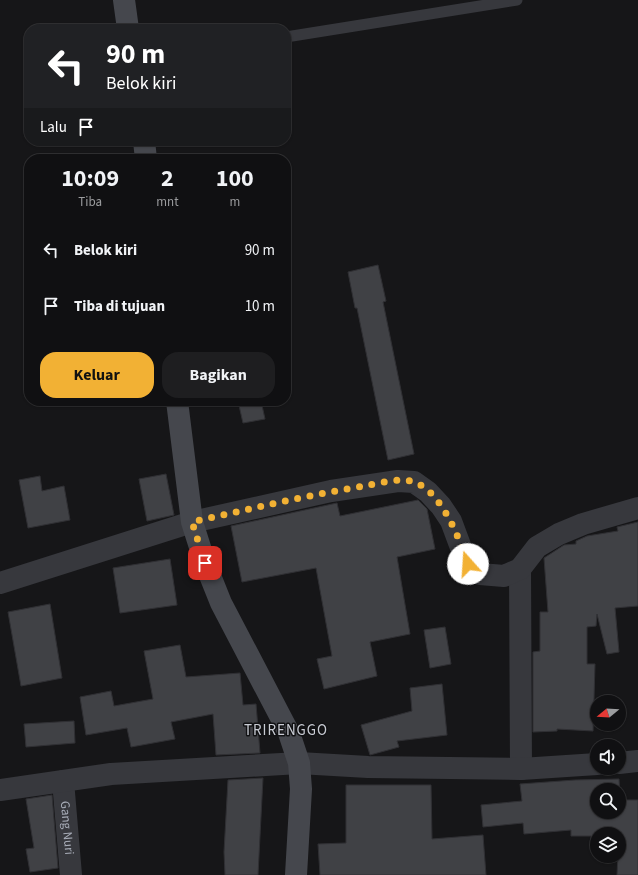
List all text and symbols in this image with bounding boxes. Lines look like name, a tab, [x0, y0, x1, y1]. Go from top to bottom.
text: 90 m	[106, 34, 165, 74]
icon: left	[40, 40, 92, 92]
text: Belok kiri	[106, 71, 176, 96]
icon: arrive	[75, 116, 97, 138]
text: Lalu	[40, 117, 67, 138]
text: 10:09	[61, 161, 119, 196]
text: 2	[161, 161, 174, 196]
text: 100	[216, 161, 254, 196]
text: Tiba	[78, 193, 102, 211]
text: mnt	[156, 193, 179, 211]
text: m	[229, 193, 240, 211]
icon: left	[40, 239, 62, 261]
text: Belok kiri	[74, 240, 137, 261]
text: 90 m	[245, 240, 275, 261]
icon: arrive	[40, 295, 62, 317]
text: Tiba di tujuan	[74, 296, 165, 317]
text: 10 m	[245, 296, 275, 317]
button: Keluar	[40, 352, 154, 398]
button: Bagikan	[162, 352, 275, 398]
position arrow	[447, 543, 489, 585]
pin	[188, 546, 222, 580]
icon: arrive	[194, 552, 216, 574]
north arrow	[590, 695, 626, 731]
map controls	[590, 695, 626, 863]
district label: TRIRENGGO	[244, 720, 328, 741]
button: sound	[590, 739, 626, 775]
button: search	[590, 783, 626, 819]
street label: Gang Nuri	[56, 800, 78, 856]
button: layers	[590, 827, 626, 863]

